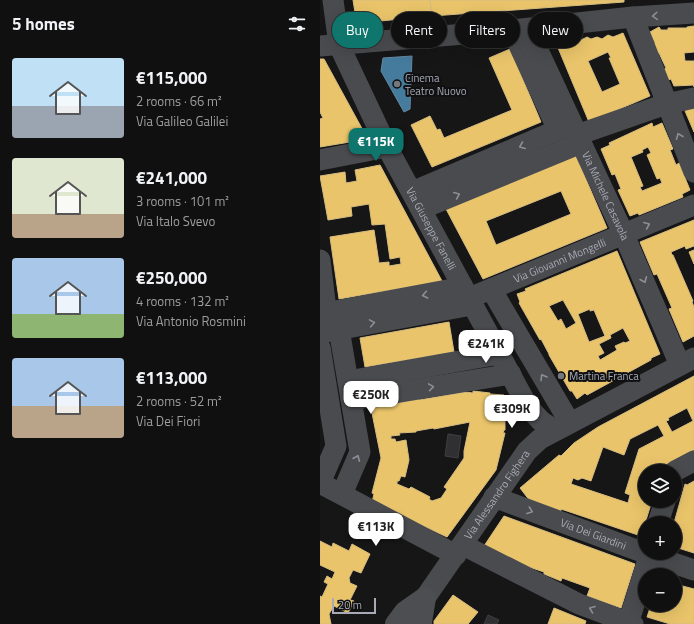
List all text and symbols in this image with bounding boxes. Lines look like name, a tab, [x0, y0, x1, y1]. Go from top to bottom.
text: 5 homes	[12, 11, 75, 37]
one-way arrow	[652, 11, 658, 20]
chip: Buy	[332, 12, 383, 48]
chip: Rent	[391, 12, 447, 48]
chip: Filters	[455, 12, 520, 48]
chip: New	[528, 12, 583, 48]
icon: filters	[286, 13, 308, 35]
text: €115,000	[136, 65, 207, 91]
place label: Cinema Teatro Nuovo	[405, 70, 467, 99]
icon: home	[44, 74, 92, 122]
marker: Cinema Teatro Nuovo	[392, 79, 402, 89]
text: 2 rooms · 66 m²	[136, 91, 222, 111]
text: Via Galileo Galilei	[136, 111, 228, 131]
pin: €115K	[348, 128, 404, 162]
text: €115K	[358, 131, 394, 151]
one-way arrow	[676, 133, 684, 140]
one-way arrow	[518, 141, 525, 149]
street label: Via Michele Casavola	[578, 149, 633, 243]
text: €241,000	[136, 165, 207, 191]
icon: home	[44, 174, 92, 222]
street label: Via Giuseppe Fanelli	[402, 184, 460, 273]
text: 3 rooms · 101 m²	[136, 191, 229, 211]
one-way arrow	[453, 191, 460, 199]
text: Via Italo Svevo	[136, 211, 215, 231]
one-way arrow	[643, 222, 651, 230]
street label: Via Giovanni Mongelli	[511, 234, 608, 287]
text: €250,000	[136, 265, 207, 291]
icon: home	[44, 274, 92, 322]
one-way arrow	[639, 277, 647, 284]
one-way arrow	[422, 290, 428, 298]
text: 4 rooms · 132 m²	[136, 291, 229, 311]
text: Via Antonio Rosmini	[136, 311, 246, 331]
one-way arrow	[369, 319, 375, 328]
pin: €241K	[458, 330, 514, 364]
text: €241K	[468, 333, 504, 353]
text: €113,000	[136, 365, 207, 391]
place label: Martina Franca	[569, 368, 639, 384]
marker: Martina Franca	[556, 371, 566, 381]
icon: home	[44, 374, 92, 422]
one-way arrow	[540, 374, 547, 381]
pin: €250K	[343, 381, 399, 415]
one-way arrow	[428, 383, 434, 392]
text: €250K	[353, 384, 389, 404]
text: 2 rooms · 52 m²	[136, 391, 222, 411]
pin: €309K	[484, 395, 540, 429]
text: €309K	[494, 398, 530, 418]
text: Via Dei Fiori	[136, 411, 200, 431]
street label: Via Alessandro Fighera	[460, 446, 534, 542]
one-way arrow	[353, 455, 361, 462]
map controls	[638, 464, 682, 612]
button: layers	[638, 464, 682, 508]
one-way arrow	[527, 506, 534, 514]
pin: €113K	[348, 513, 404, 547]
street label: Via Dei Giardini	[558, 514, 629, 554]
text: €113K	[358, 516, 394, 536]
button: +	[638, 516, 682, 560]
button: −	[638, 568, 682, 612]
scale bar	[332, 596, 376, 615]
text: 20 m	[338, 597, 362, 613]
one-way arrow	[589, 605, 596, 613]

